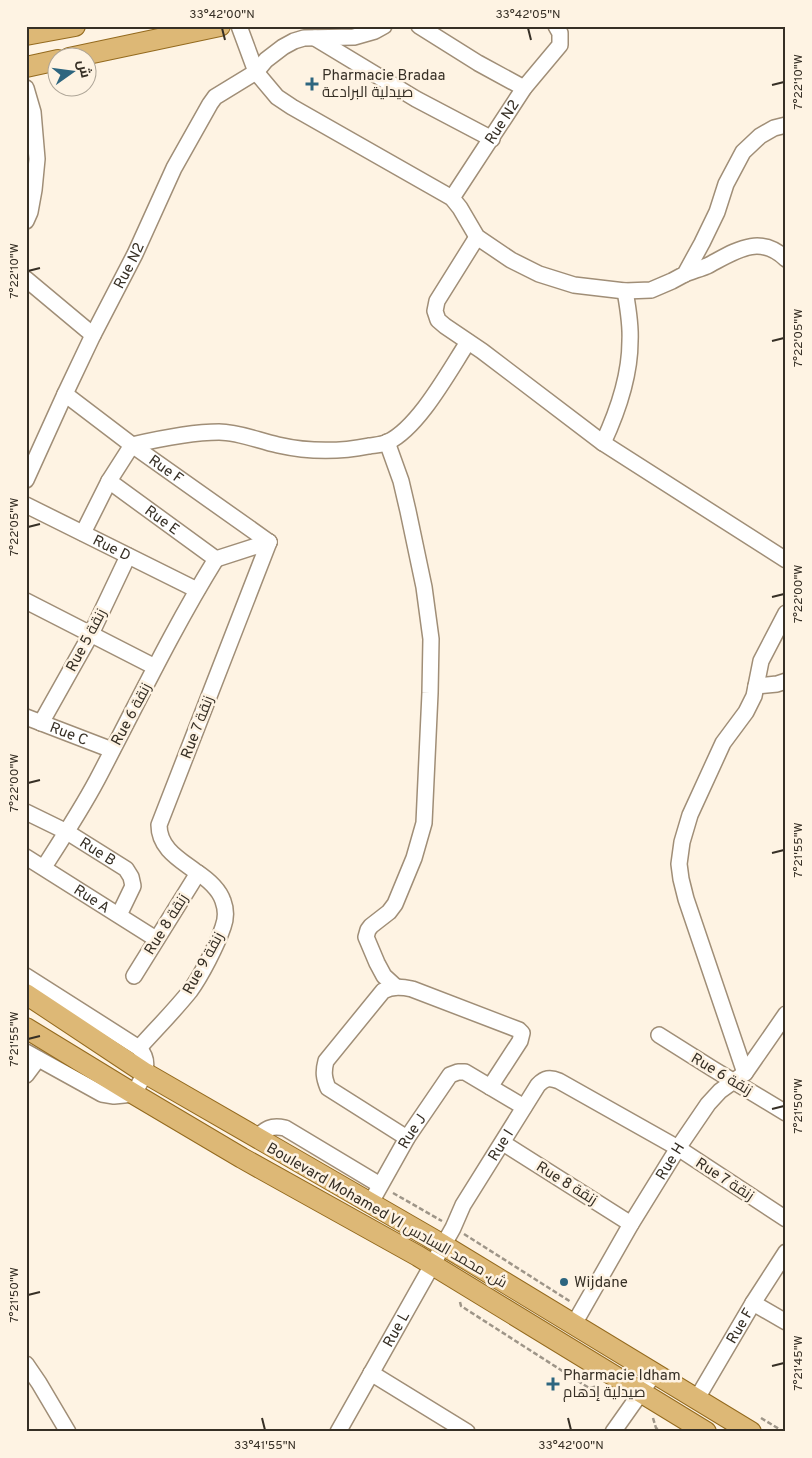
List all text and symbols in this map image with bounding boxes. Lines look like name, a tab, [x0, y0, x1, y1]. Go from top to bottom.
text: 33°42'00"N	[189, 7, 255, 23]
text: 33°42'05"N	[495, 7, 561, 23]
north arrow	[48, 48, 98, 98]
text: 7°22'10"W	[791, 54, 807, 110]
text: ش	[73, 58, 95, 80]
place label: Pharmacie Bradaa صيدلية البرادعة	[322, 67, 445, 103]
marker: Pharmacie Bradaa صيدلية البرادعة	[306, 78, 318, 90]
street label: Rue N2	[482, 97, 525, 149]
street label: Rue N2	[111, 240, 150, 293]
text: 7°22'10"W	[7, 243, 23, 299]
text: 7°22'05"W	[791, 309, 807, 367]
street label: Rue F	[144, 452, 186, 489]
text: 7°22'05"W	[7, 498, 23, 556]
street label: Rue E	[140, 502, 183, 540]
street label: Rue D	[89, 532, 133, 566]
text: 7°22'00"W	[791, 565, 807, 623]
street label: Rue 5 زنقة	[63, 606, 112, 676]
street label: Rue 6 زنقة	[108, 680, 157, 749]
street label: Rue 7 زنقة	[178, 693, 219, 762]
street label: Rue C	[47, 719, 90, 751]
text: 7°22'00"W	[7, 754, 23, 812]
text: 7°21'55"W	[791, 822, 807, 878]
street label: Rue B	[75, 834, 119, 871]
street label: Rue A	[69, 881, 113, 918]
street label: Rue 8 زنقة	[141, 891, 194, 959]
street label: Rue 9 زنقة	[179, 929, 229, 998]
text: 7°21'55"W	[7, 1011, 23, 1067]
street label: Rue 6 زنقة	[687, 1050, 755, 1101]
text: 7°21'50"W	[791, 1078, 807, 1134]
street label: Rue J	[395, 1111, 431, 1153]
street label: Rue I	[485, 1126, 519, 1165]
street label: Boulevard Mohamed VI ش. محمد السادس	[262, 1139, 510, 1293]
street label: Rue H	[652, 1140, 690, 1184]
street label: Rue 7 زنقة	[691, 1154, 757, 1206]
street label: Rue 8 زنقة	[532, 1158, 600, 1211]
text: 7°21'50"W	[7, 1267, 23, 1323]
place label: Wijdane	[574, 1274, 628, 1293]
marker: Wijdane	[558, 1276, 570, 1288]
street label: Rue F	[723, 1305, 759, 1348]
street label: Rue L	[380, 1309, 415, 1351]
text: 7°21'45"W	[791, 1335, 807, 1391]
place label: Pharmacie Idham صيدلية إدهام	[563, 1367, 681, 1403]
marker: Pharmacie Idham صيدلية إدهام	[547, 1378, 559, 1390]
text: 33°41'55"N	[234, 1438, 296, 1454]
text: 33°42'00"N	[538, 1438, 604, 1454]

